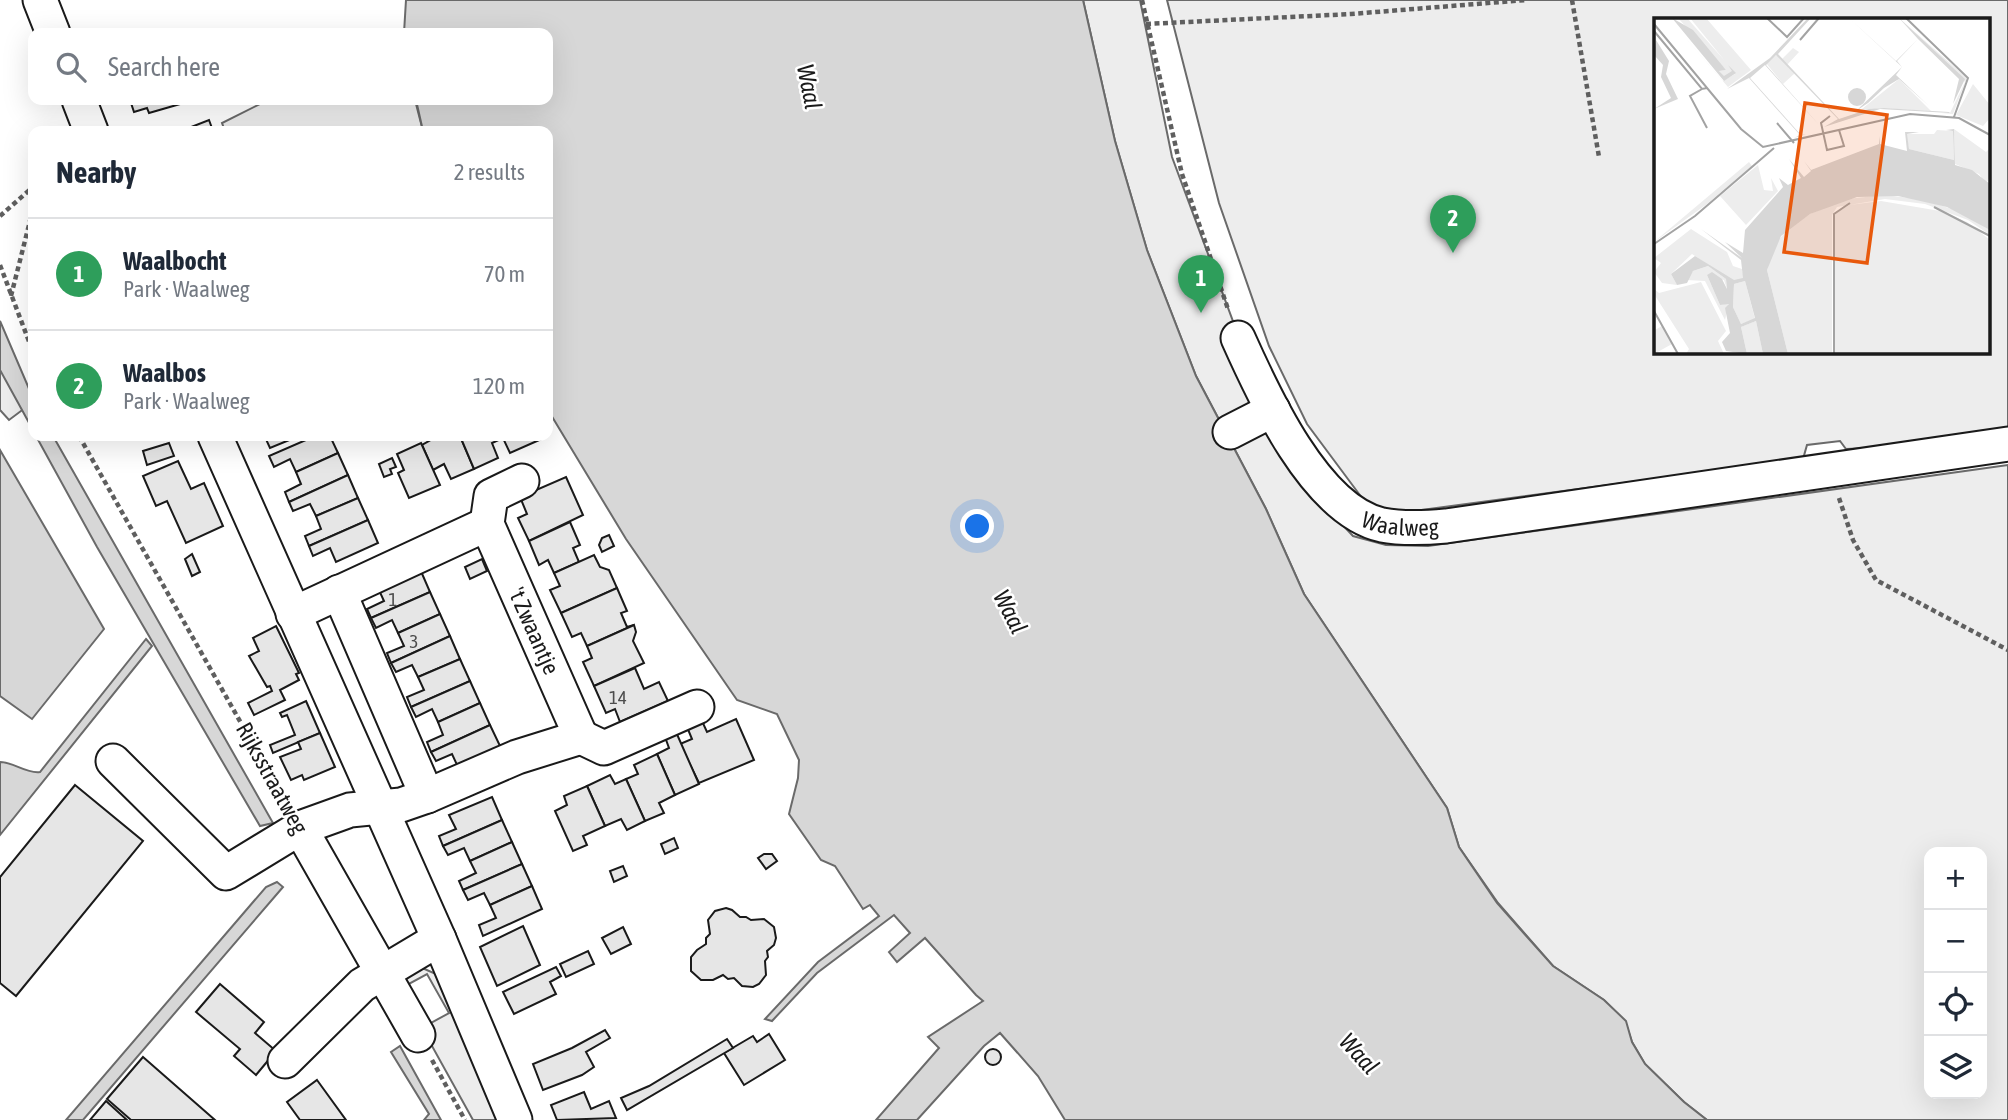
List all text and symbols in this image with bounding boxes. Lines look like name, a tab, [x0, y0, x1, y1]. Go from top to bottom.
inset map	[1654, 18, 1990, 354]
search box	[28, 28, 553, 105]
icon: search	[52, 48, 90, 86]
text: Search here	[108, 52, 220, 82]
water label: Waal	[792, 62, 827, 112]
text: Nearby	[56, 155, 136, 189]
text: 2 results	[454, 159, 525, 185]
pin: 2	[1430, 195, 1476, 253]
text: Waalbocht	[123, 246, 226, 276]
pin: 1	[1178, 255, 1224, 313]
text: 1	[74, 261, 84, 287]
text: 70 m	[484, 261, 525, 287]
text: Park · Waalweg	[123, 276, 250, 302]
text: Waalbos	[123, 358, 206, 388]
text: 2	[74, 373, 84, 399]
text: 120 m	[473, 373, 525, 399]
text: Park · Waalweg	[123, 388, 250, 414]
street label: Waalweg	[1358, 506, 1439, 541]
your location	[960, 509, 994, 543]
street label: 't Zwaantje	[503, 584, 565, 678]
water label: Waal	[988, 585, 1033, 638]
house number: 1	[389, 588, 397, 610]
house number: 3	[410, 630, 418, 652]
house number: 14	[609, 686, 627, 708]
street label: Rijksstraatweg	[231, 718, 313, 838]
map controls	[1924, 847, 1987, 1099]
button: +	[1924, 847, 1987, 910]
button: −	[1924, 910, 1987, 973]
button: locate	[1924, 973, 1987, 1036]
water label: Waal	[1334, 1028, 1385, 1080]
button: layers	[1924, 1036, 1987, 1099]

